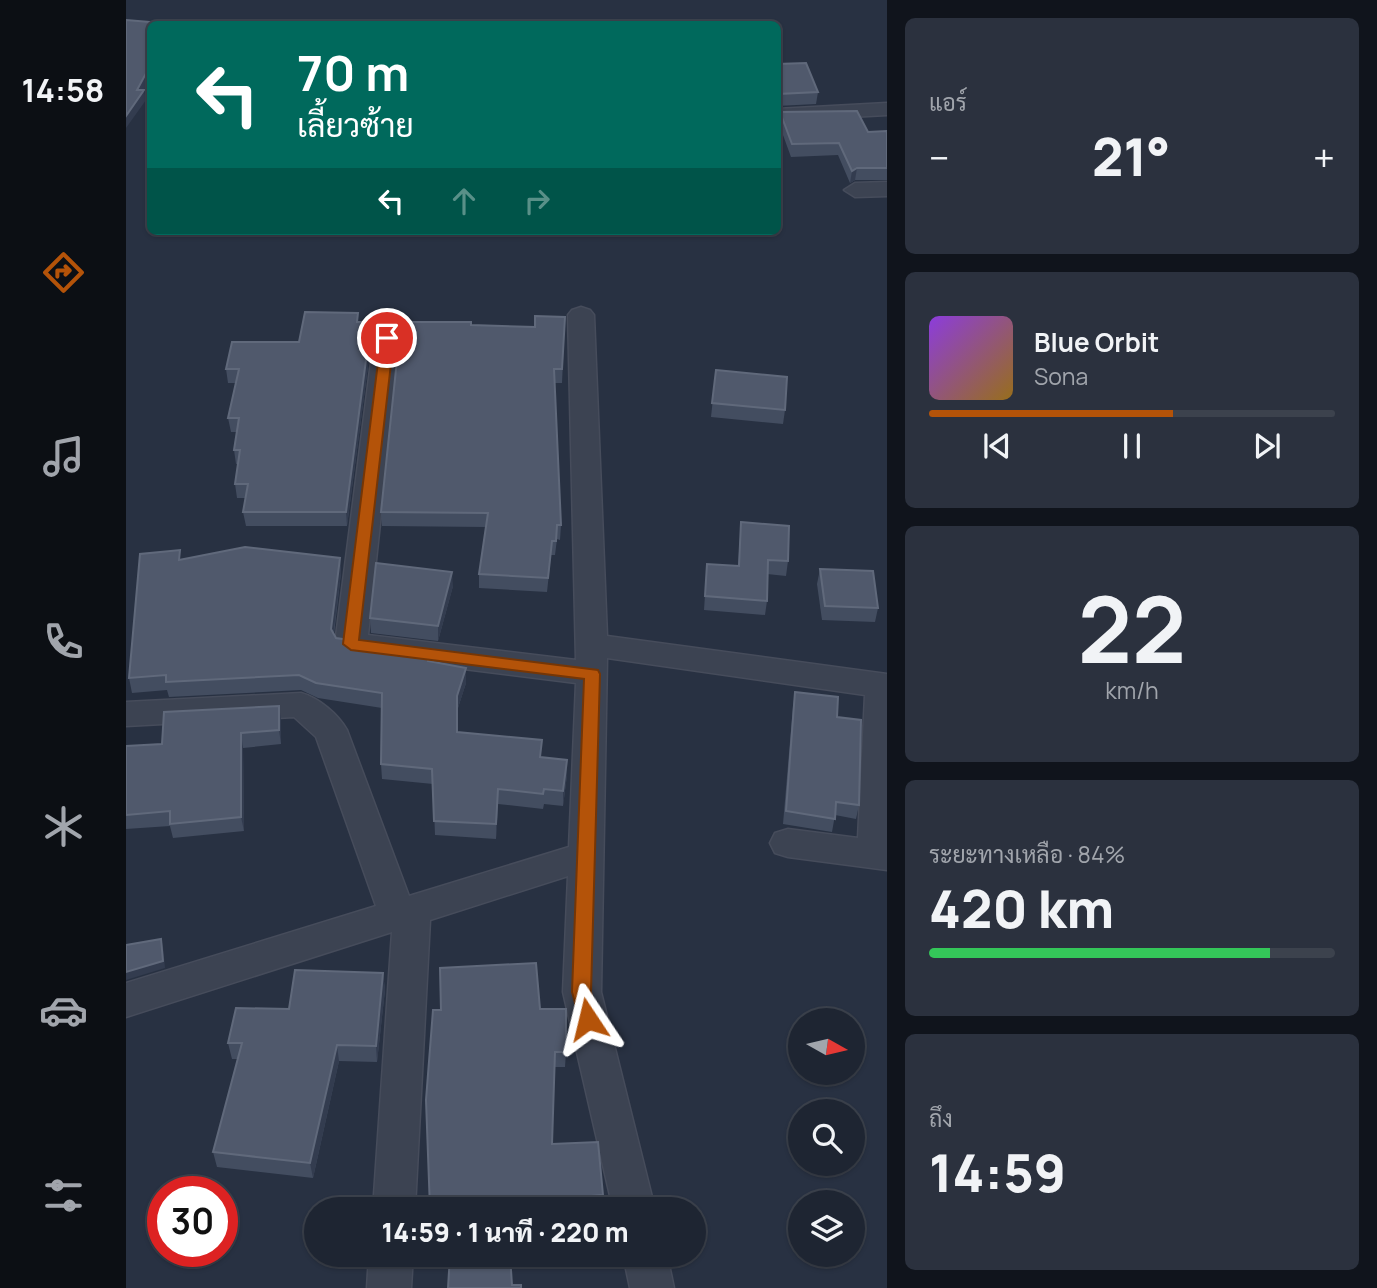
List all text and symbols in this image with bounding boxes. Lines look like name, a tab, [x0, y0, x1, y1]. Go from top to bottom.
text: 70 m	[297, 39, 409, 106]
icon: left	[182, 49, 273, 140]
text: 14:58	[22, 68, 104, 112]
text: แอร์	[929, 86, 967, 118]
text: เลี้ยวซ้าย	[297, 103, 414, 147]
text: 21°	[1092, 121, 1171, 192]
text: −	[929, 131, 950, 183]
text: +	[1313, 131, 1335, 183]
icon: left	[372, 182, 410, 220]
icon: ahead	[445, 182, 483, 220]
icon: right	[518, 182, 556, 220]
icon: directions	[39, 248, 88, 297]
pin	[357, 308, 417, 368]
icon: arrive	[368, 319, 406, 357]
text: Blue Orbit	[1034, 324, 1159, 360]
text: Sona	[1034, 360, 1088, 392]
icon: previous	[978, 427, 1016, 465]
icon: pause	[1113, 427, 1151, 465]
icon: next	[1248, 427, 1286, 465]
icon: music	[39, 432, 88, 481]
text: 22	[1078, 566, 1186, 690]
icon: phone	[39, 617, 88, 666]
text: km/h	[1105, 674, 1159, 706]
icon: climate	[39, 802, 88, 851]
text: ระยะทางเหลือ · 84%	[929, 838, 1125, 870]
text: 420 km	[929, 873, 1114, 944]
position arrow	[551, 982, 625, 1056]
icon: car	[39, 986, 88, 1035]
north arrow	[788, 1008, 864, 1085]
map controls	[788, 1008, 865, 1267]
button: search	[788, 1099, 865, 1176]
text: ถึง	[929, 1102, 953, 1134]
text: 14:59	[929, 1137, 1066, 1208]
icon: filters	[39, 1171, 88, 1220]
speed limit sign: 30	[147, 1176, 238, 1267]
button: layers	[788, 1190, 865, 1267]
text: 14:59 · 1 นาที · 220 m	[381, 1214, 629, 1250]

